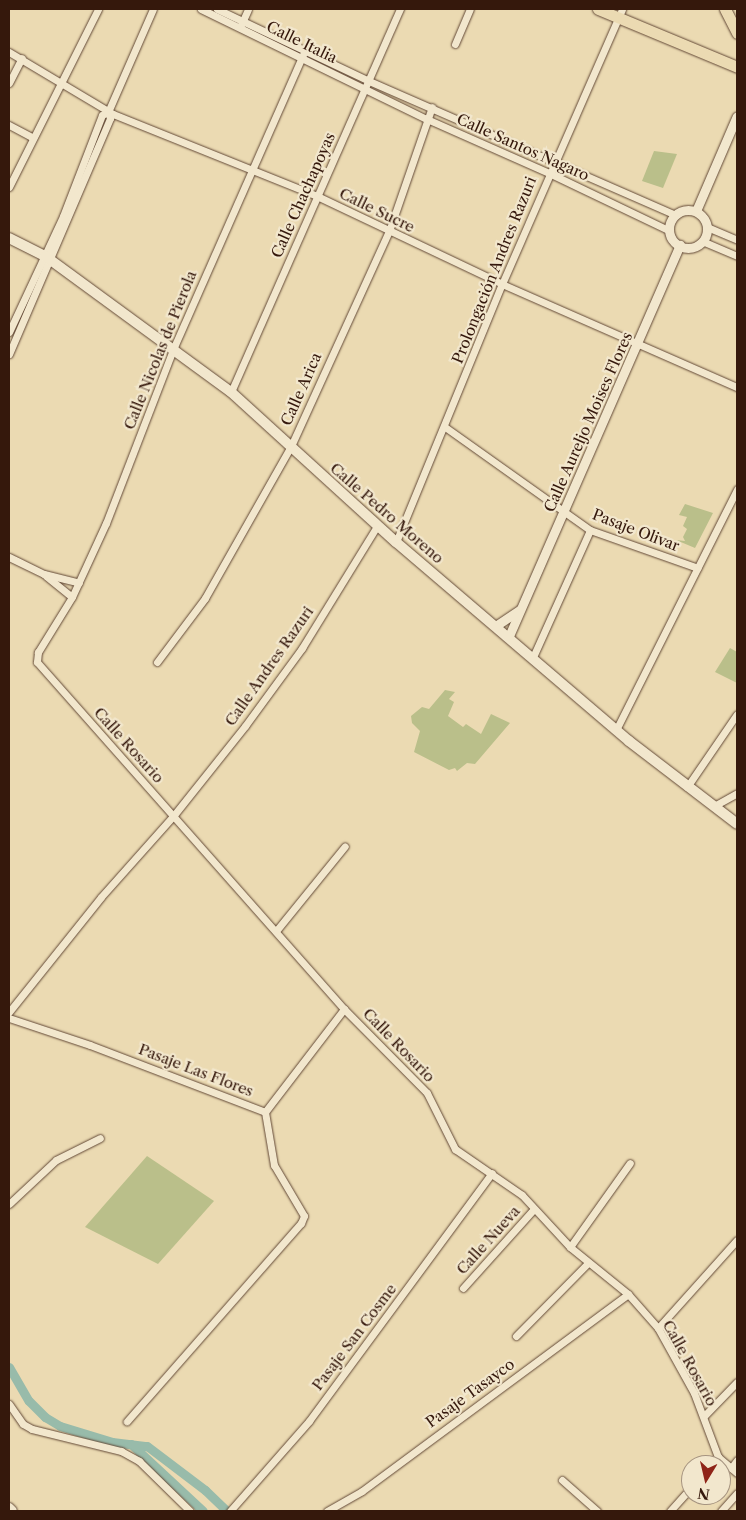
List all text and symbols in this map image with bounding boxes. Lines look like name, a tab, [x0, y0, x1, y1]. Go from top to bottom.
street label: Calle Italia	[264, 17, 340, 67]
street label: Calle Santos Nagaro	[454, 110, 592, 184]
street label: Calle Chachapoyas	[267, 130, 339, 260]
street label: Prolongación Andres Razuri	[448, 174, 540, 366]
street label: Calle Sucre	[336, 184, 418, 236]
street label: Calle Nicolas de Pierola	[120, 268, 200, 432]
street label: Calle Aureljo Moises Flores	[540, 329, 636, 515]
street label: Calle Arica	[277, 349, 325, 429]
street label: Calle Pedro Moreno	[327, 459, 447, 567]
street label: Pasaje Olivar	[590, 505, 682, 555]
street label: Calle Andres Razuri	[221, 603, 317, 729]
street label: Calle Rosario	[90, 704, 168, 786]
street label: Calle Rosario	[359, 1004, 439, 1086]
street label: Pasaje Las Flores	[136, 1040, 256, 1100]
street label: Calle Nueva	[453, 1202, 523, 1278]
street label: Pasaje San Cosme	[308, 1280, 400, 1394]
street label: Calle Rosario	[659, 1317, 721, 1409]
street label: Pasaje Tasayco	[422, 1355, 518, 1431]
north arrow	[681, 1455, 731, 1505]
text: N	[696, 1484, 711, 1504]

